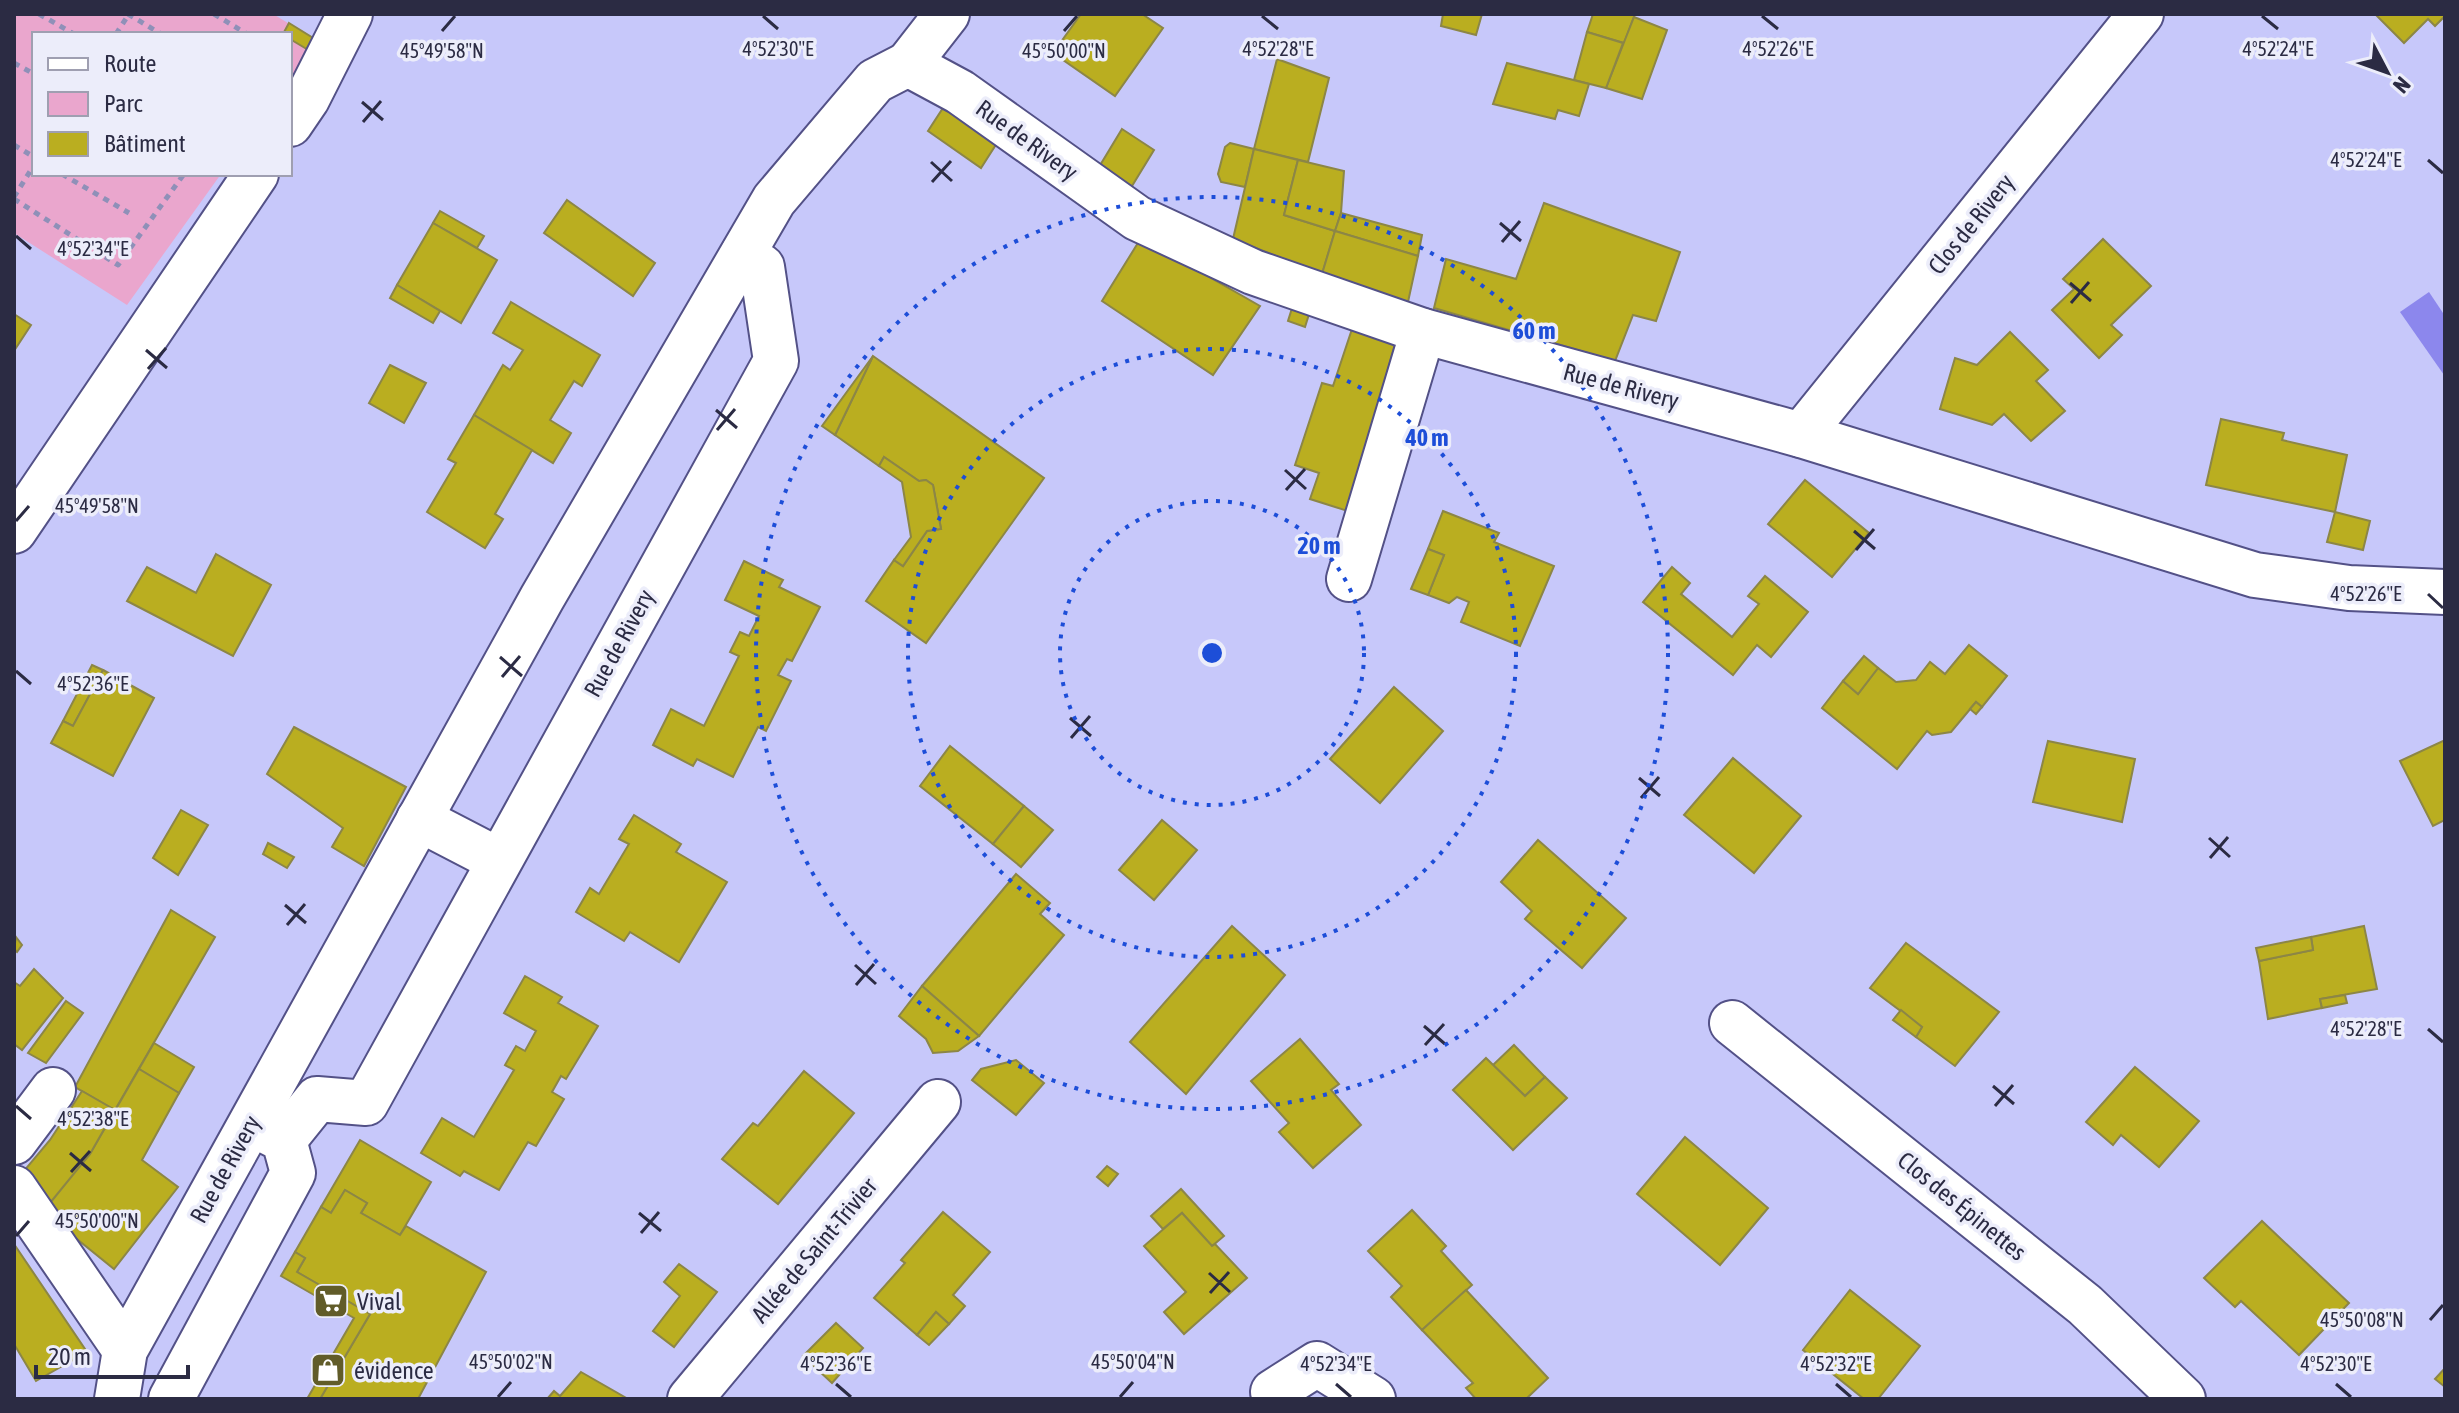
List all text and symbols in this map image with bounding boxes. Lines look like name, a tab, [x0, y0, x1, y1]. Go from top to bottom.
legend	[32, 32, 292, 176]
north arrow	[2347, 32, 2427, 112]
text: 4°52'30"E	[743, 37, 814, 60]
text: 4°52'28"E	[1243, 37, 1314, 60]
text: 4°52'26"E	[1743, 37, 1814, 60]
text: 4°52'24"E	[2243, 37, 2314, 60]
text: 45°49'58"N	[400, 39, 484, 62]
text: 45°50'00"N	[1022, 39, 1106, 62]
text: Route	[104, 50, 156, 77]
text: N	[2388, 72, 2416, 99]
text: Parc	[104, 90, 143, 117]
street label: Rue de Rivery	[971, 94, 1083, 186]
text: Bâtiment	[104, 130, 186, 157]
text: 4°52'24"E	[2331, 148, 2402, 171]
street label: Clos de Rivery	[1923, 169, 2019, 279]
text: 4°52'34"E	[58, 237, 129, 260]
text: 60 m	[1512, 317, 1556, 344]
street label: Rue de Rivery	[1560, 358, 1682, 414]
text: 40 m	[1404, 424, 1449, 451]
text: 45°49'58"N	[55, 494, 139, 517]
text: 20 m	[1297, 532, 1341, 559]
text: 4°52'26"E	[2331, 582, 2402, 605]
street label: Rue de Rivery	[578, 585, 660, 701]
centre of rings	[1198, 639, 1226, 667]
text: 4°52'36"E	[58, 672, 129, 695]
text: 4°52'28"E	[2331, 1017, 2402, 1040]
text: 4°52'38"E	[58, 1107, 129, 1130]
street label: Rue de Rivery	[184, 1111, 266, 1227]
street label: Clos des Épinettes	[1893, 1146, 2031, 1266]
street label: Allée de Saint-Trivier	[746, 1172, 883, 1328]
text: 45°50'00"N	[55, 1209, 139, 1232]
supermarket icon: Vival	[312, 1282, 350, 1320]
place label: Vival	[357, 1288, 402, 1315]
text: 45°50'08"N	[2320, 1308, 2404, 1331]
scale bar	[36, 1329, 188, 1379]
text: 20 m	[48, 1343, 91, 1370]
text: 45°50'02"N	[469, 1350, 553, 1373]
text: 45°50'04"N	[1091, 1350, 1175, 1373]
shop icon: évidence	[309, 1351, 347, 1389]
text: 4°52'36"E	[801, 1352, 872, 1375]
text: 4°52'34"E	[1301, 1352, 1372, 1375]
text: 4°52'32"E	[1801, 1352, 1872, 1375]
text: 4°52'30"E	[2301, 1352, 2372, 1375]
place label: évidence	[354, 1357, 434, 1384]

